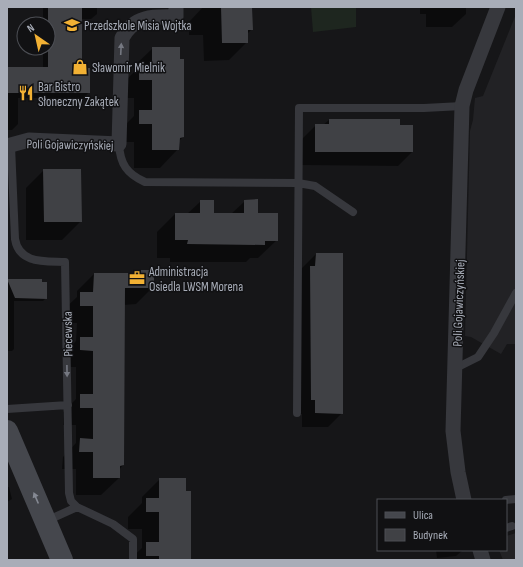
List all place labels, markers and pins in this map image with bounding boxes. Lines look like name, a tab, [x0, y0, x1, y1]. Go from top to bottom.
school or university icon: Przedszkole Misia Wojtka	[63, 16, 81, 34]
place label: Przedszkole Misia Wojtka	[84, 18, 192, 34]
shop icon: Sławomir Mielnik	[71, 58, 89, 76]
place label: Sławomir Mielnik	[92, 60, 165, 76]
place label: Bar Bistro Słoneczny Zakątek	[38, 79, 119, 110]
restaurant icon: Bar Bistro Słoneczny Zakątek	[17, 84, 35, 102]
place label: Administracja Osiedla LWSM Morena	[148, 264, 243, 295]
office icon: Administracja Osiedla LWSM Morena	[128, 269, 146, 287]

